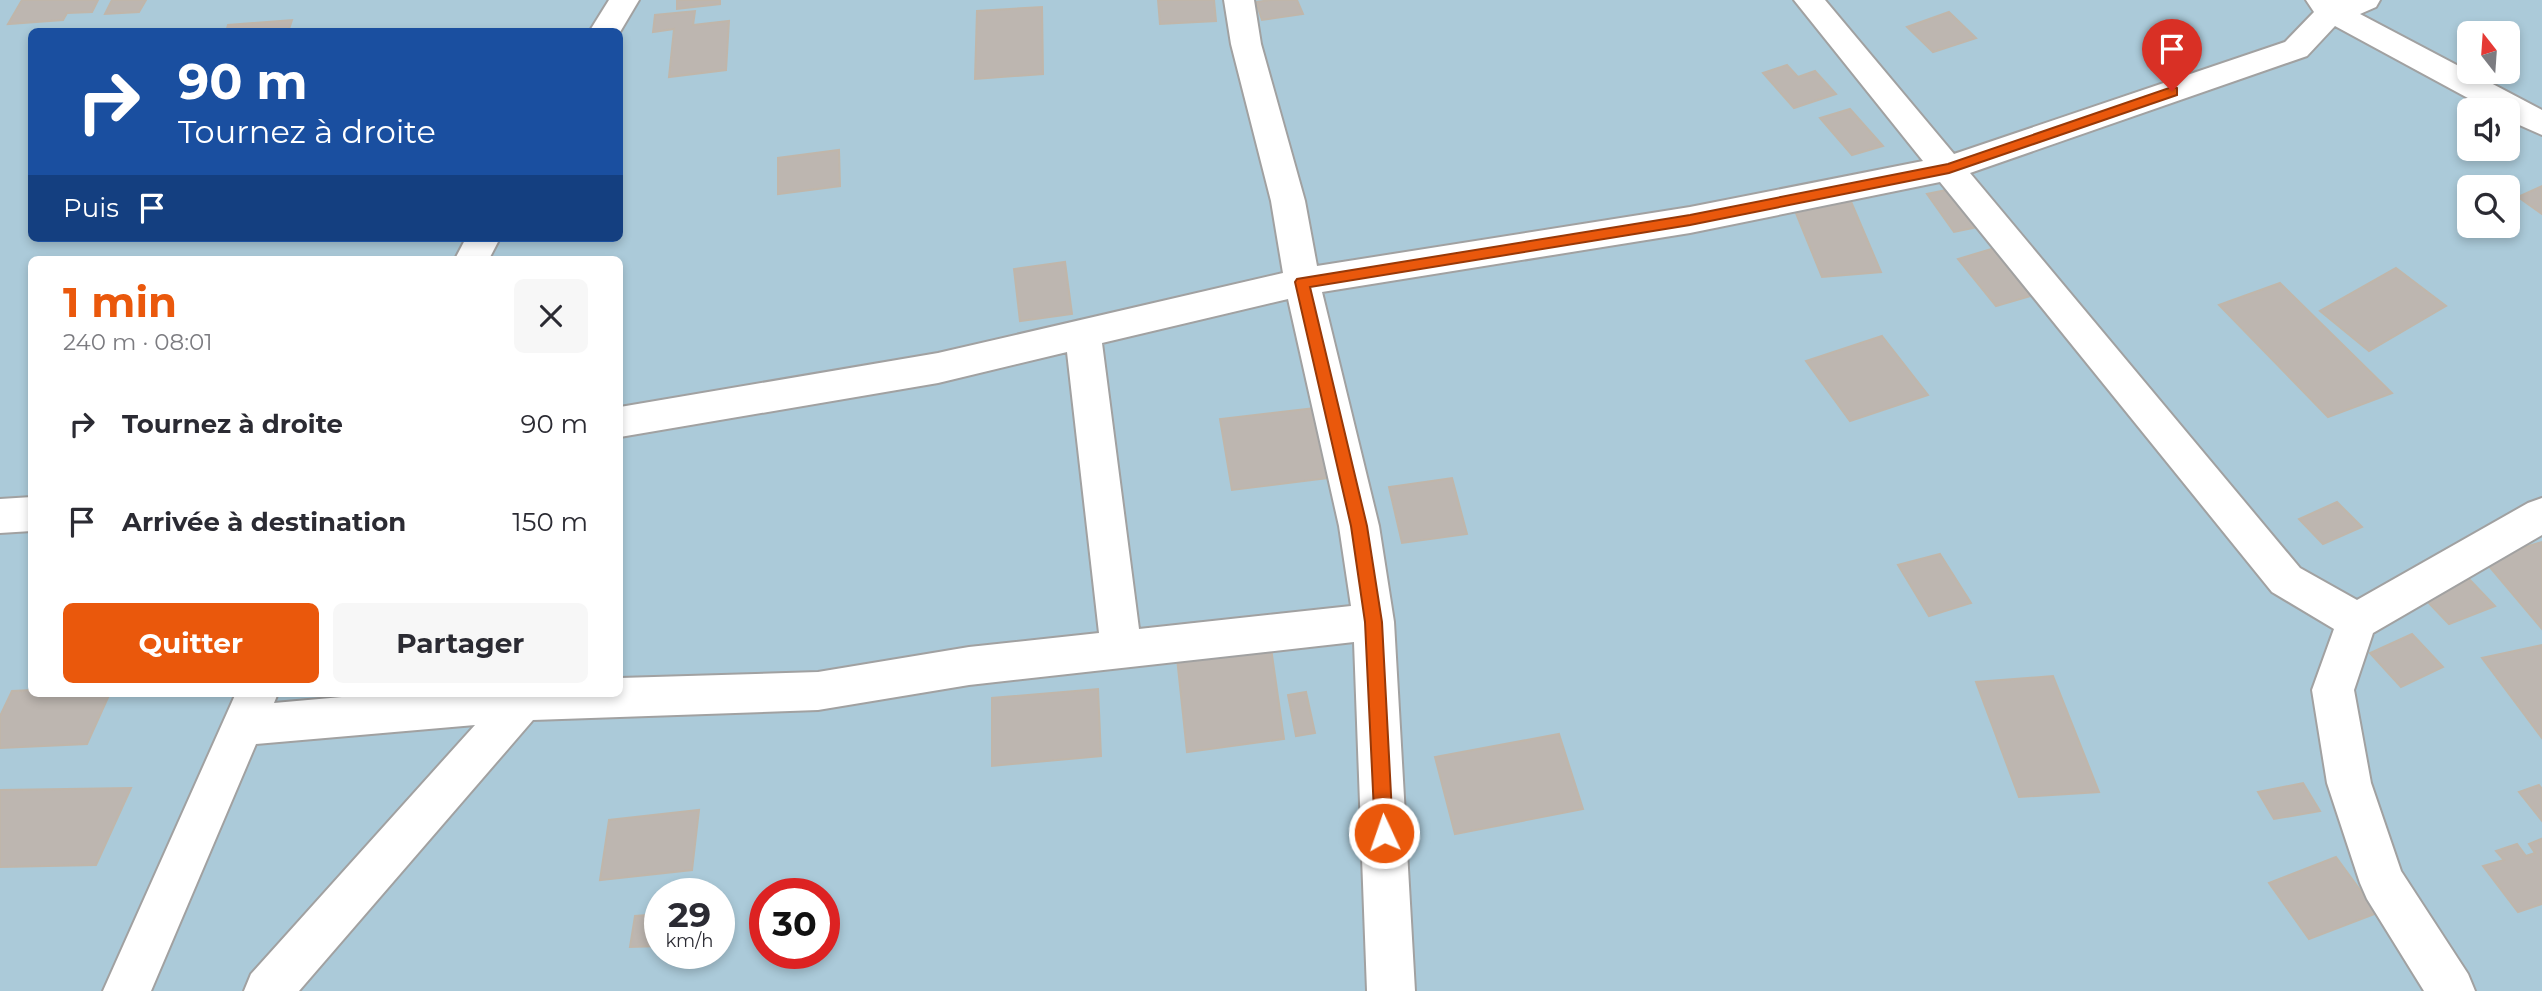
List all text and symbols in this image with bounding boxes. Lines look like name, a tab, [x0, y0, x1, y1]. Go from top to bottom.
pin	[2142, 19, 2202, 91]
north arrow	[2457, 21, 2520, 84]
map controls	[2457, 21, 2520, 238]
icon: arrive	[2153, 30, 2191, 68]
text: 90 m	[178, 52, 308, 111]
icon: right	[63, 56, 154, 147]
button: sound	[2457, 98, 2520, 161]
text: Tournez à droite	[178, 112, 436, 151]
button: search	[2457, 175, 2520, 238]
icon: arrive	[133, 189, 171, 227]
text: Puis	[63, 192, 119, 224]
text: 1 min	[63, 276, 177, 328]
button: close	[514, 279, 588, 353]
text: 240 m · 08:01	[63, 328, 213, 356]
icon: right	[63, 405, 101, 443]
text: Tournez à droite	[122, 408, 343, 440]
text: 90 m	[521, 408, 588, 440]
icon: arrive	[63, 503, 101, 541]
text: Arrivée à destination	[122, 506, 406, 538]
text: 150 m	[512, 506, 588, 538]
button: Quitter	[63, 603, 319, 683]
button: Partager	[333, 603, 588, 683]
position arrow	[1347, 796, 1421, 870]
speed limit sign: 30	[749, 878, 840, 969]
text: 29	[668, 893, 711, 936]
text: km/h	[665, 930, 714, 952]

